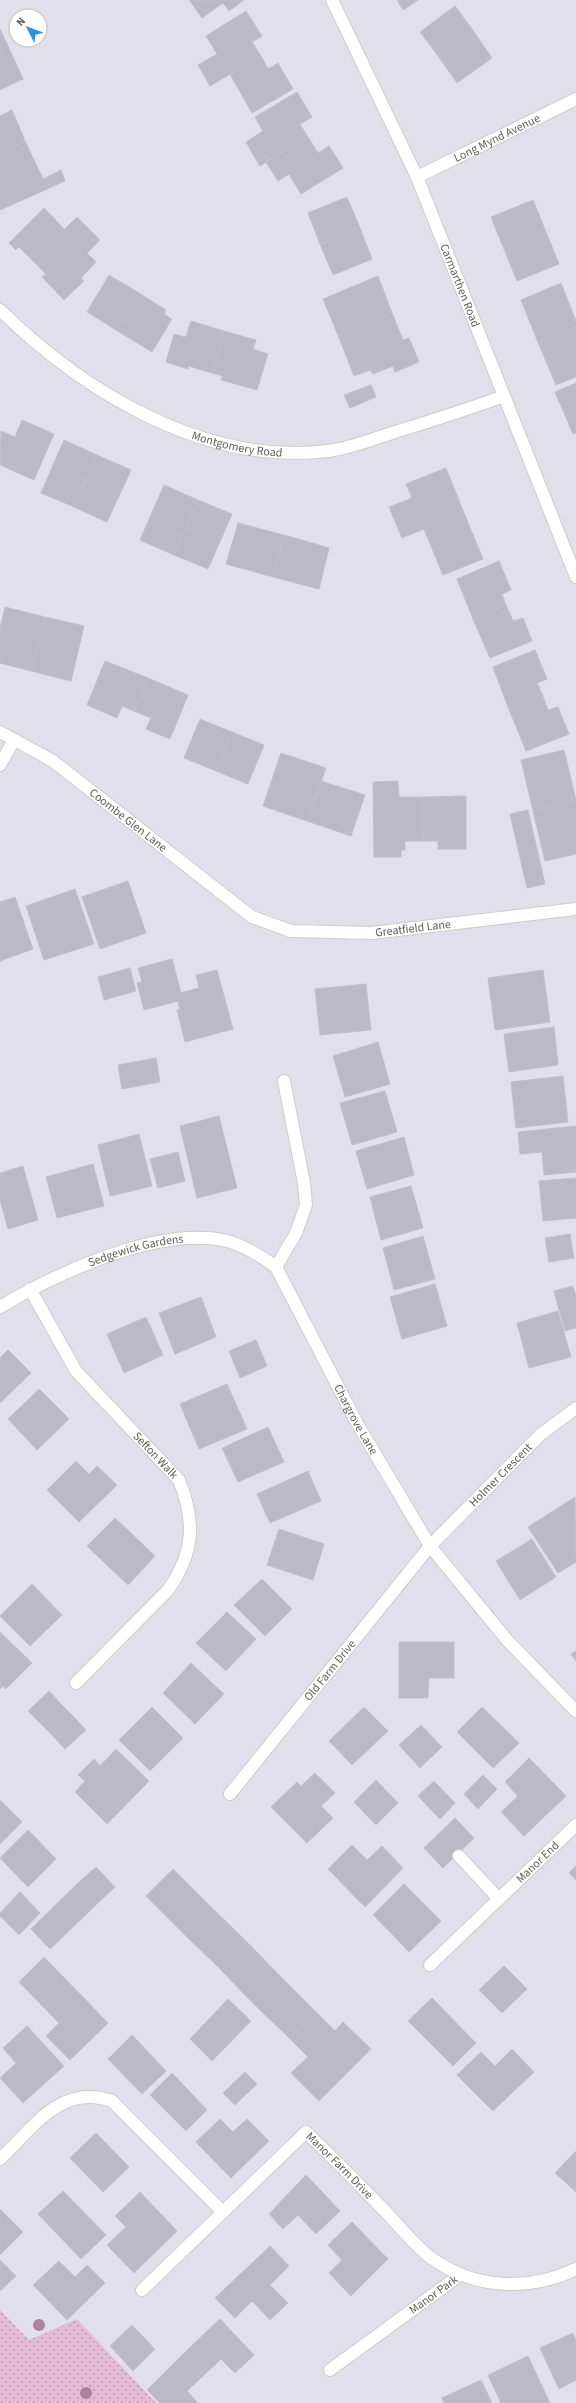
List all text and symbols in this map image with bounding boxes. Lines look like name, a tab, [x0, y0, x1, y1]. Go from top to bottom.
north arrow	[8, 8, 48, 48]
text: N	[13, 14, 29, 29]
street label: Long Mynd Avenue	[451, 109, 543, 166]
street label: Carmarthen Road	[436, 241, 484, 330]
street label: Montgomery Road	[190, 427, 283, 461]
street label: Coombe Glen Lane	[86, 784, 171, 856]
street label: Greatfield Lane	[374, 915, 452, 941]
street label: Sedgewick Gardens	[85, 1230, 184, 1271]
street label: Chargrove Lane	[330, 1381, 382, 1458]
street label: Sefton Walk	[129, 1428, 182, 1483]
street label: Holmer Crescent	[465, 1439, 536, 1510]
street label: Old Farm Drive	[300, 1636, 360, 1704]
street label: Manor End	[512, 1837, 563, 1887]
street label: Manor Farm Drive	[302, 2128, 377, 2203]
street label: Manor Park	[405, 2271, 461, 2318]

